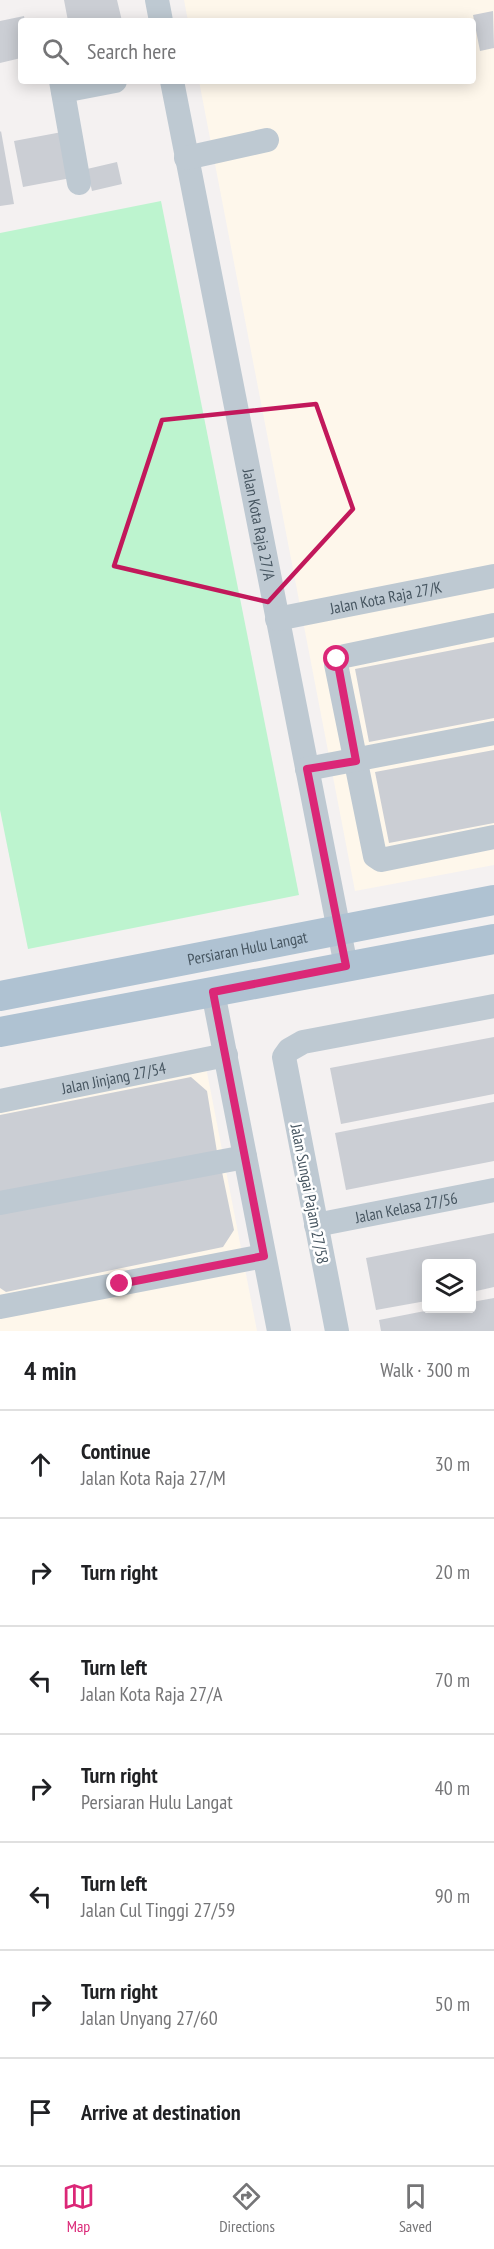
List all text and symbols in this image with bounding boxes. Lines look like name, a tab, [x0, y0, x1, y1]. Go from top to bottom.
search box	[18, 18, 476, 84]
icon: search	[39, 35, 72, 68]
text: Search here	[87, 37, 176, 65]
street label: Jalan Kota Raja 27/A	[238, 466, 280, 582]
street label: Jalan Kota Raja 27/K	[327, 577, 444, 618]
route start	[323, 645, 349, 671]
street label: Persiaran Hulu Langat	[186, 926, 310, 969]
street label: Jalan Jinjang 27/54	[59, 1057, 168, 1098]
street label: Jalan Sungai Pajam 27/58	[286, 1121, 333, 1266]
street label: Jalan Kelasa 27/56	[353, 1187, 459, 1227]
map controls	[422, 1259, 476, 1313]
button: layers	[422, 1259, 476, 1313]
route end	[106, 1270, 132, 1296]
text: 4 min	[24, 1354, 77, 1387]
text: Walk · 300 m	[380, 1357, 470, 1383]
text: Continue	[81, 1437, 151, 1465]
icon: ahead	[24, 1448, 57, 1481]
text: 30 m	[435, 1451, 470, 1477]
text: Jalan Kota Raja 27/M	[81, 1465, 226, 1491]
icon: right	[24, 1556, 57, 1589]
text: Turn right	[81, 1558, 158, 1586]
text: 20 m	[435, 1559, 470, 1585]
text: Turn left	[81, 1653, 147, 1681]
icon: left	[24, 1664, 57, 1697]
text: 70 m	[435, 1667, 470, 1693]
text: Jalan Kota Raja 27/A	[81, 1681, 222, 1707]
text: Turn right	[81, 1761, 158, 1789]
icon: right	[24, 1772, 57, 1805]
text: 40 m	[435, 1775, 470, 1801]
text: Persiaran Hulu Langat	[81, 1789, 233, 1815]
text: Turn left	[81, 1869, 147, 1897]
icon: left	[24, 1880, 57, 1913]
text: 90 m	[435, 1883, 470, 1909]
text: Jalan Cul Tinggi 27/59	[81, 1897, 235, 1923]
text: Turn right	[81, 1977, 158, 2005]
icon: right	[24, 1988, 57, 2021]
text: 50 m	[435, 1991, 470, 2017]
text: Jalan Unyang 27/60	[81, 2005, 218, 2031]
icon: arrive	[24, 2096, 57, 2129]
text: Arrive at destination	[81, 2098, 241, 2126]
tab: Map	[62, 2180, 95, 2236]
tab: Directions	[219, 2180, 275, 2236]
tab: Saved	[399, 2180, 432, 2236]

